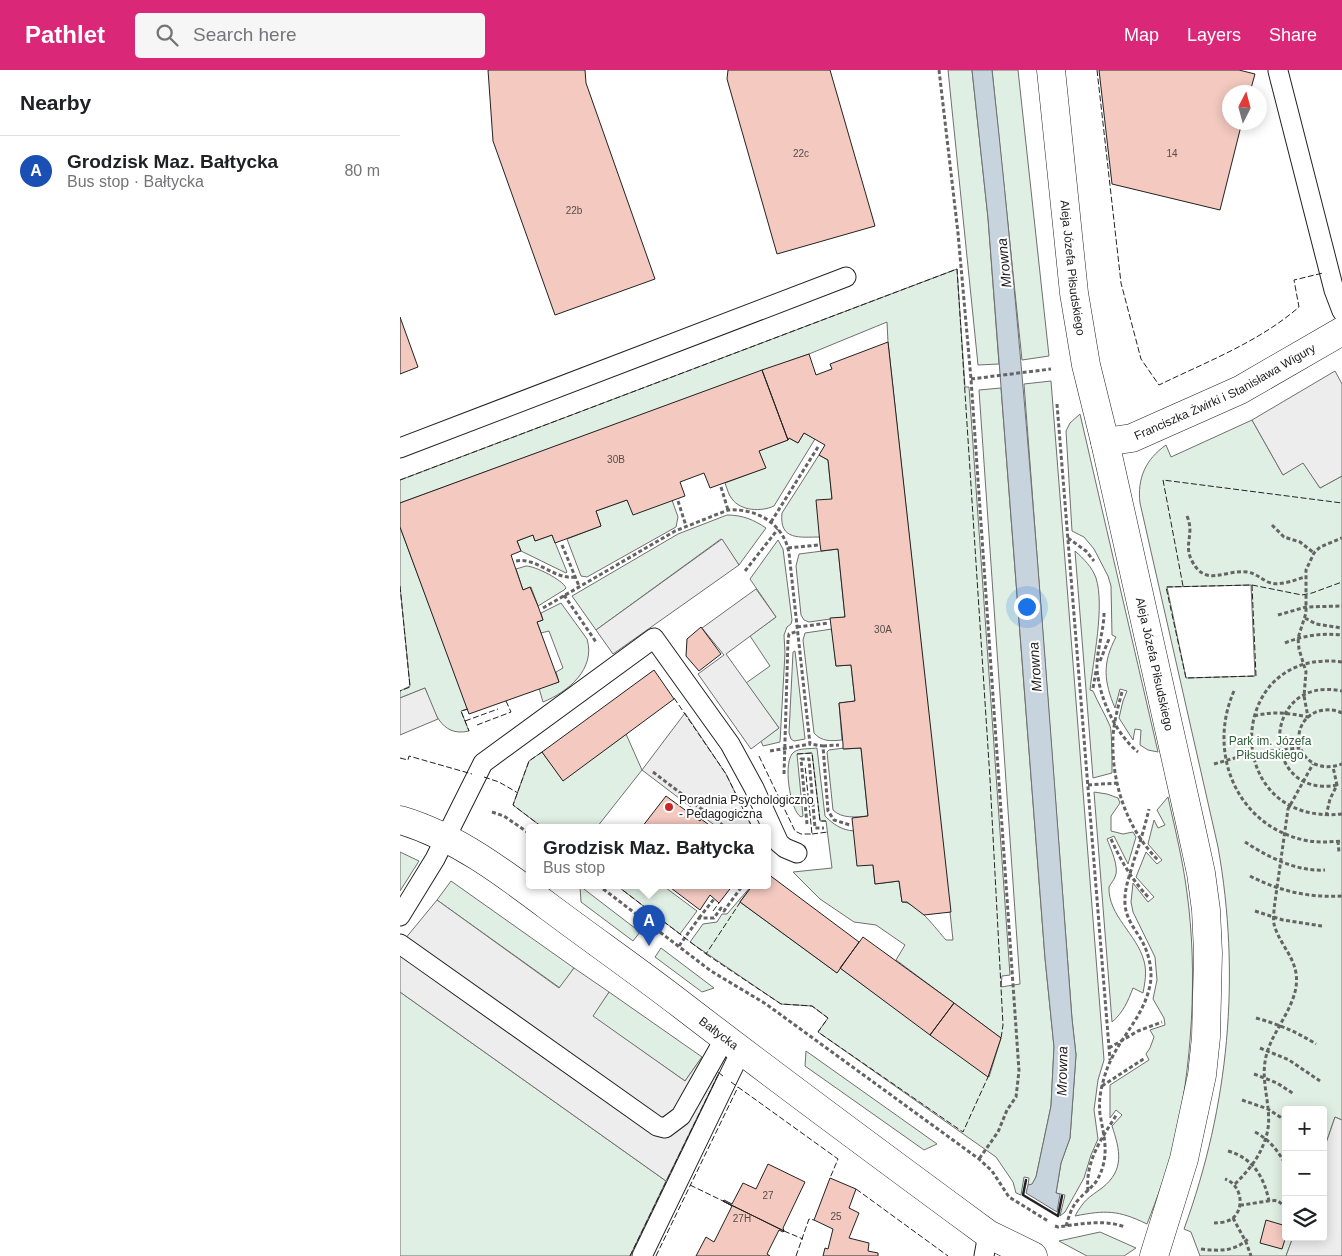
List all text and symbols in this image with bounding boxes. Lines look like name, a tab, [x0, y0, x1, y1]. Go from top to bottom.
search box	[135, 13, 485, 58]
text: Pathlet	[25, 21, 105, 48]
icon: search	[153, 21, 181, 49]
text: Search here	[193, 24, 297, 45]
text: Map	[1124, 25, 1159, 45]
text: Layers	[1187, 25, 1241, 45]
text: Share	[1269, 25, 1317, 45]
north arrow	[1222, 85, 1267, 130]
text: Nearby	[20, 91, 91, 114]
house number: 22c	[793, 148, 809, 159]
house number: 14	[1166, 148, 1178, 159]
text: Grodzisk Maz. Bałtycka	[67, 151, 278, 172]
text: A	[30, 162, 42, 179]
text: 80 m	[344, 162, 380, 179]
text: Bus stop · Bałtycka	[67, 173, 204, 190]
street label: Aleja Józefa Piłsudskiego	[1057, 199, 1088, 337]
house number: 22b	[566, 205, 583, 216]
water label: Mrowna	[993, 237, 1015, 289]
street label: Franciszka Żwirki i Stanisława Wigury	[1132, 341, 1318, 443]
house number: 30B	[607, 454, 625, 465]
your location	[1014, 594, 1040, 620]
street label: Aleja Józefa Piłsudskiego	[1133, 596, 1176, 732]
house number: 30A	[874, 624, 892, 635]
water label: Mrowna	[1025, 641, 1045, 692]
park label: Park im. Józefa Piłsudskiego	[1229, 734, 1312, 762]
place label: Poradnia Psychologiczno - Pedagogiczna	[679, 793, 814, 821]
marker: Poradnia Psychologiczno - Pedagogiczna	[663, 801, 675, 813]
popup	[526, 824, 771, 889]
text: Grodzisk Maz. Bałtycka	[543, 837, 754, 858]
text: Bus stop	[543, 859, 605, 876]
pin: A	[633, 905, 665, 946]
street label: Bałtycka	[696, 1014, 741, 1053]
water label: Mrowna	[1054, 1046, 1070, 1096]
map controls	[1282, 1106, 1327, 1241]
button: +	[1282, 1106, 1327, 1151]
button: −	[1282, 1151, 1327, 1196]
house number: 27	[762, 1190, 774, 1201]
button: layers	[1282, 1196, 1327, 1241]
house number: 25	[830, 1211, 842, 1222]
house number: 27H	[733, 1213, 751, 1224]

